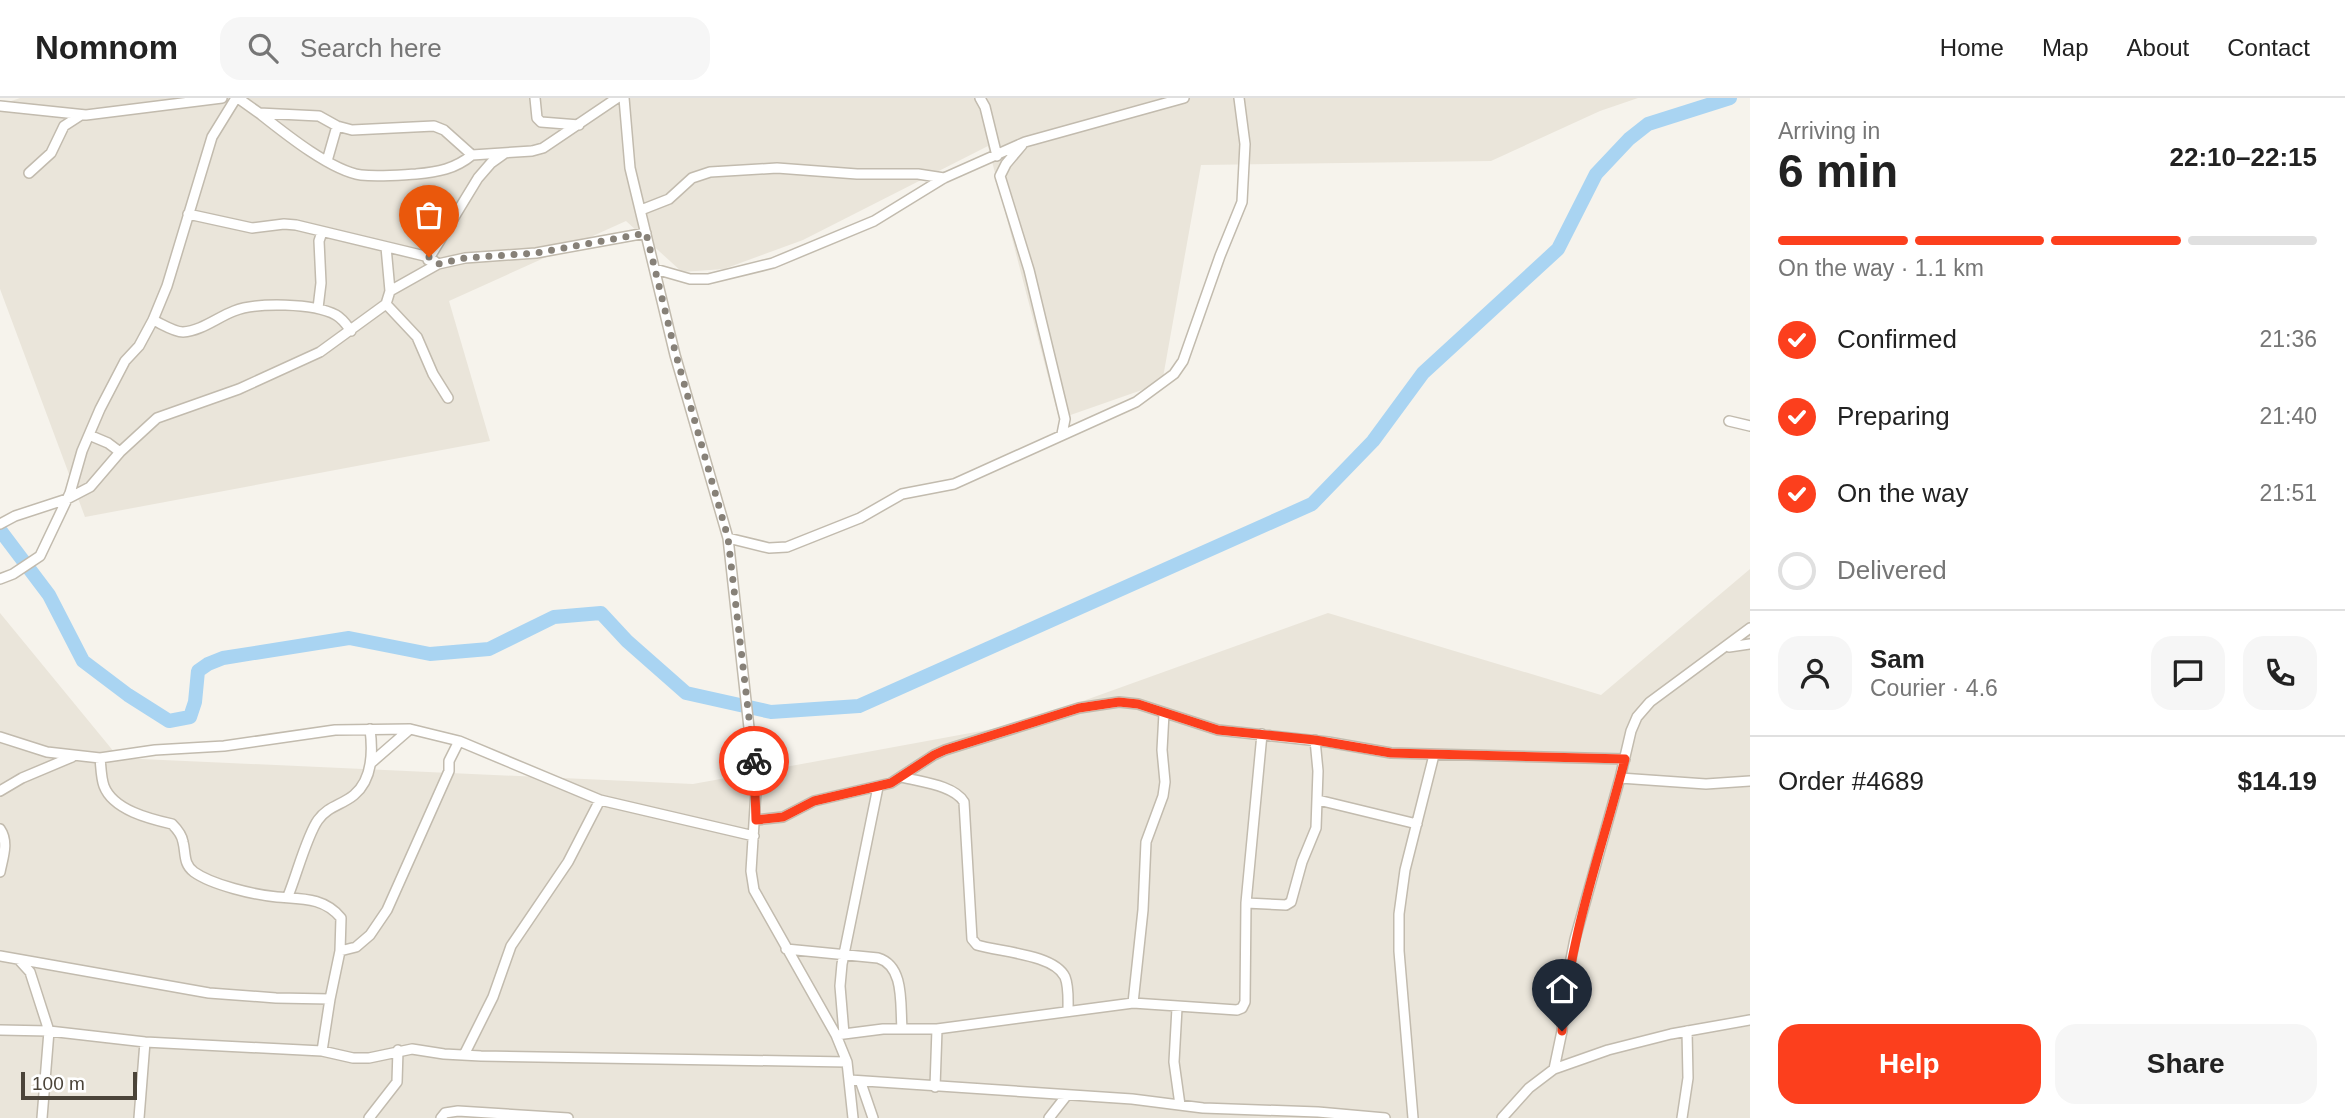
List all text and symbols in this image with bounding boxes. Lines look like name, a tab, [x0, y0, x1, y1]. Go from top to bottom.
search box	[220, 17, 710, 80]
text: Nomnom	[35, 29, 178, 66]
icon: search	[244, 29, 282, 67]
text: Search here	[300, 33, 442, 63]
text: Home	[1940, 34, 2004, 61]
text: Map	[2042, 34, 2089, 61]
text: About	[2127, 34, 2189, 61]
text: Contact	[2227, 34, 2310, 61]
text: Arriving in	[1778, 118, 1880, 144]
text: 22:10–22:15	[2170, 142, 2317, 172]
text: 6 min	[1778, 145, 1898, 197]
pin	[399, 185, 459, 257]
icon: bag	[410, 196, 448, 234]
text: On the way · 1.1 km	[1778, 255, 1984, 281]
icon: check	[1778, 321, 1816, 359]
text: Confirmed	[1837, 324, 1957, 354]
text: 21:36	[2259, 326, 2317, 352]
icon: check	[1778, 398, 1816, 436]
text: Preparing	[1837, 401, 1950, 431]
text: 21:40	[2259, 403, 2317, 429]
icon: check	[1778, 475, 1816, 513]
text: On the way	[1837, 478, 1969, 508]
text: 21:51	[2259, 480, 2317, 506]
text: Delivered	[1837, 555, 1947, 585]
button: person	[1778, 636, 1852, 710]
button: chat	[2151, 636, 2225, 710]
button: phone	[2243, 636, 2317, 710]
text: Sam	[1870, 644, 1925, 674]
text: Courier · 4.6	[1870, 675, 1998, 701]
courier	[719, 726, 789, 796]
icon: bike	[735, 742, 773, 780]
text: Order #4689	[1778, 766, 1924, 796]
text: $14.19	[2237, 766, 2317, 796]
pin	[1532, 959, 1592, 1031]
icon: home	[1543, 970, 1581, 1008]
button: Help	[1778, 1024, 2041, 1104]
button: Share	[2055, 1024, 2317, 1104]
scale bar	[21, 1069, 136, 1101]
text: 100 m	[32, 1073, 85, 1094]

